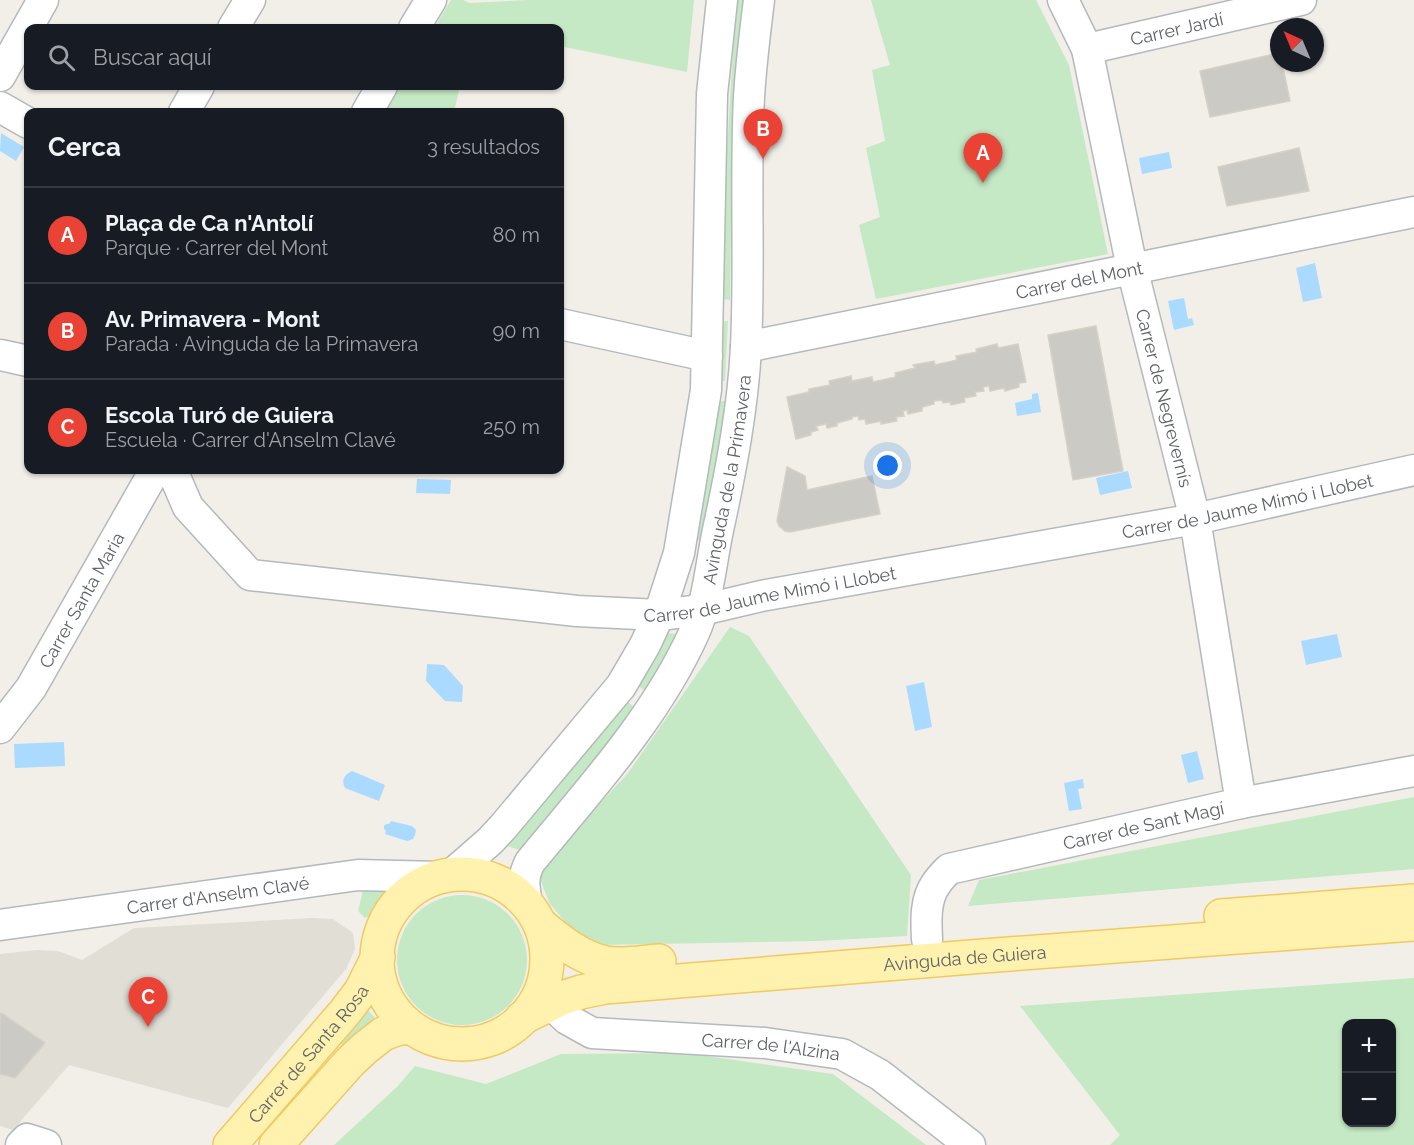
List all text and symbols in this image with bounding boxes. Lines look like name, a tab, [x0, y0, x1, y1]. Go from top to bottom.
street label: Carrer Jardí	[1128, 8, 1225, 49]
north arrow	[1270, 18, 1324, 72]
search box	[24, 24, 564, 90]
icon: search	[45, 41, 78, 74]
text: Buscar aquí	[93, 44, 212, 70]
pin: B	[744, 110, 783, 159]
text: Cerca	[48, 132, 121, 162]
pin: A	[964, 134, 1002, 183]
text: 3 resultados	[427, 135, 540, 159]
text: Plaça de Ca n'Antolí	[105, 210, 313, 236]
text: A	[61, 223, 74, 247]
text: 80 m	[492, 223, 540, 247]
text: Parque · Carrer del Mont	[105, 236, 328, 260]
street label: Carrer del Mont	[1014, 257, 1145, 303]
text: Av. Primavera - Mont	[105, 306, 320, 332]
street label: Carrer de Negrevernís	[1132, 306, 1197, 489]
text: B	[61, 319, 74, 343]
text: 90 m	[493, 319, 540, 343]
text: Parada · Avinguda de la Primavera	[105, 332, 418, 356]
street label: Avinguda de la Primavera	[698, 374, 755, 586]
text: Escola Turó de Guiera	[105, 402, 334, 428]
text: C	[61, 415, 74, 439]
text: 250 m	[483, 415, 540, 439]
text: Escuela · Carrer d'Anselm Clavé	[105, 428, 396, 452]
your location	[873, 451, 902, 480]
street label: Carrer de Jaume Mimó i Llobet	[1120, 469, 1375, 542]
street label: Carrer Santa Maria	[34, 528, 128, 671]
street label: Carrer de Jaume Mimó i Llobet	[643, 562, 897, 626]
street label: Carrer de Sant Magí	[1061, 797, 1226, 853]
street label: Carrer d'Anselm Clavé	[125, 871, 311, 918]
street label: Avinguda de Guiera	[882, 941, 1047, 975]
pin: C	[128, 978, 168, 1027]
street label: Carrer de Santa Rosa	[244, 982, 373, 1127]
map controls	[1342, 1019, 1396, 1127]
button: +	[1342, 1019, 1396, 1073]
street label: Carrer de l'Alzina	[701, 1029, 841, 1064]
button: −	[1342, 1073, 1396, 1127]

